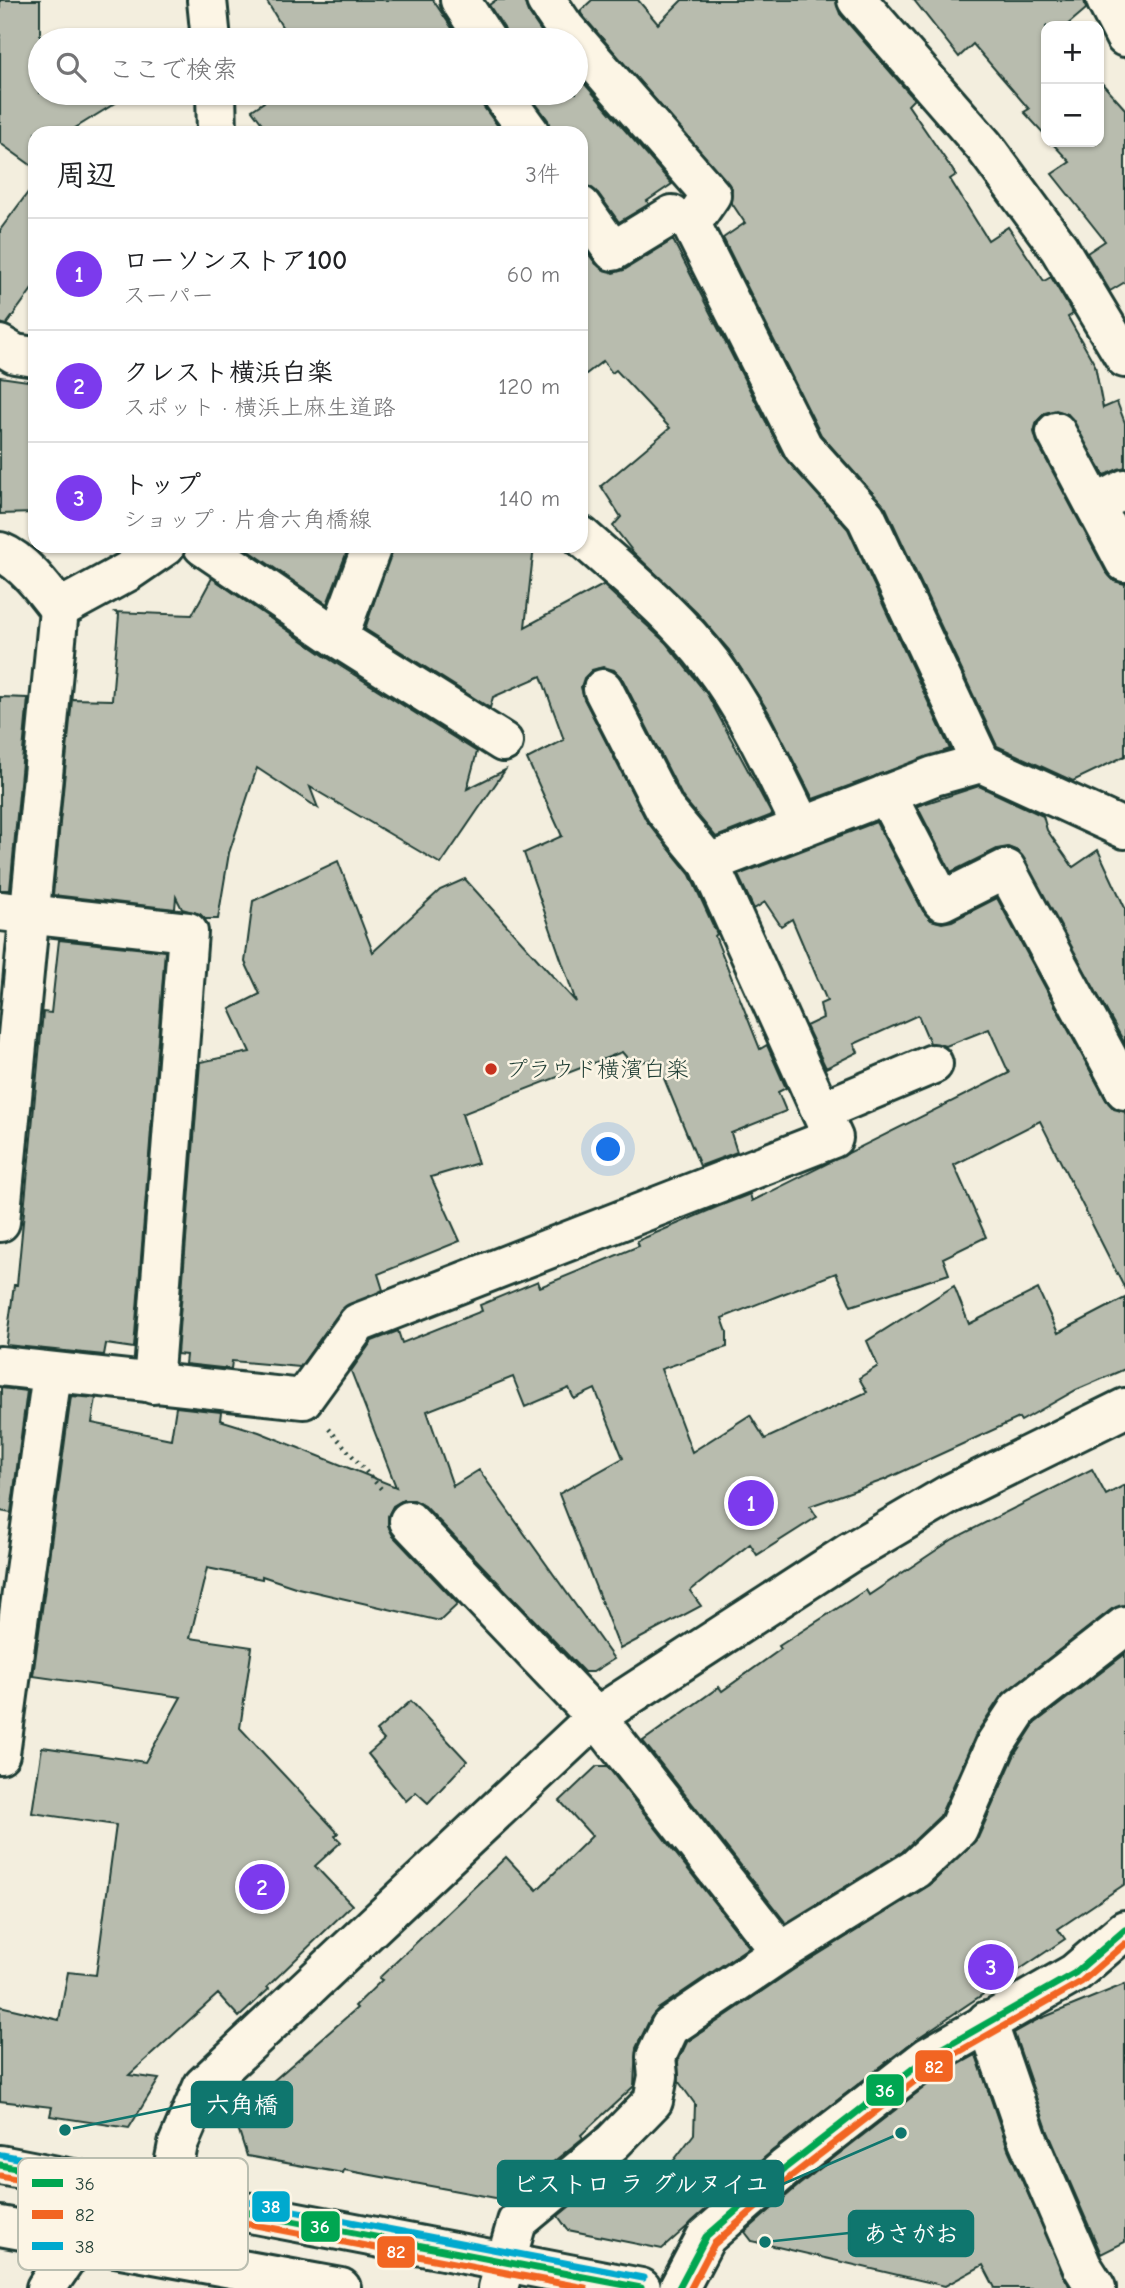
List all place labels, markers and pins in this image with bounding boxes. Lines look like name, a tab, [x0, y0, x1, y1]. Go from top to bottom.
place label: プラウド横濱白楽	[505, 1056, 689, 1083]
marker: プラウド横濱白楽	[483, 1061, 499, 1077]
pin: 1	[728, 1477, 774, 1529]
pin: 2	[239, 1861, 285, 1913]
pin: 3	[968, 1941, 1014, 1993]
callout: 六角橋	[192, 2082, 292, 2127]
callout: ビストロ ラ グルヌイユ	[498, 2161, 783, 2206]
callout: あさがお	[849, 2211, 973, 2256]

